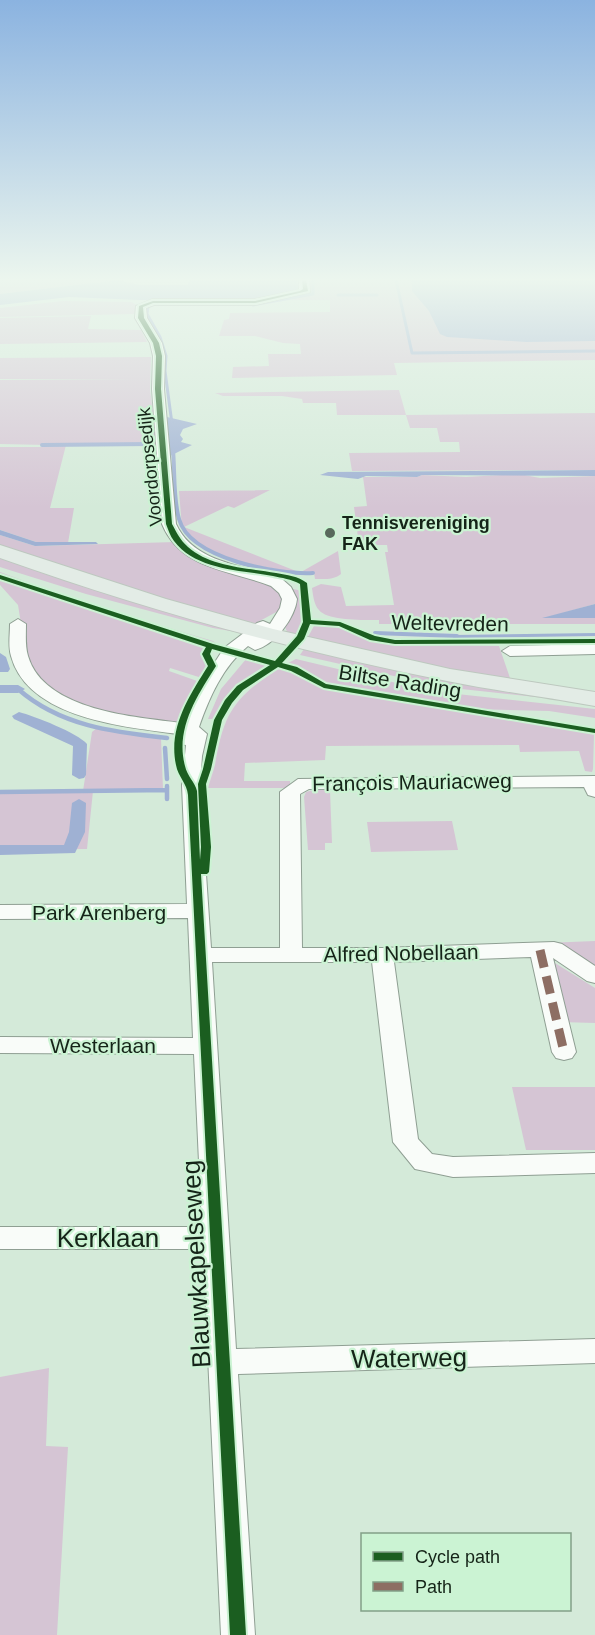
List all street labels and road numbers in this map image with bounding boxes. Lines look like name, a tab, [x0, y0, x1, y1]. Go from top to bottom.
street label: Voordorpsedijk	[134, 406, 166, 527]
street label: Weltevreden	[391, 610, 509, 636]
street label: Biltse Rading	[337, 660, 463, 702]
street label: François Mauriacweg	[312, 769, 512, 795]
street label: Park Arenberg	[32, 901, 166, 924]
street label: Alfred Nobellaan	[323, 940, 479, 966]
street label: Westerlaan	[50, 1034, 156, 1057]
street label: Blauwkapelseweg	[176, 1159, 216, 1369]
street label: Kerklaan	[57, 1223, 159, 1253]
street label: Waterweg	[351, 1342, 467, 1374]

